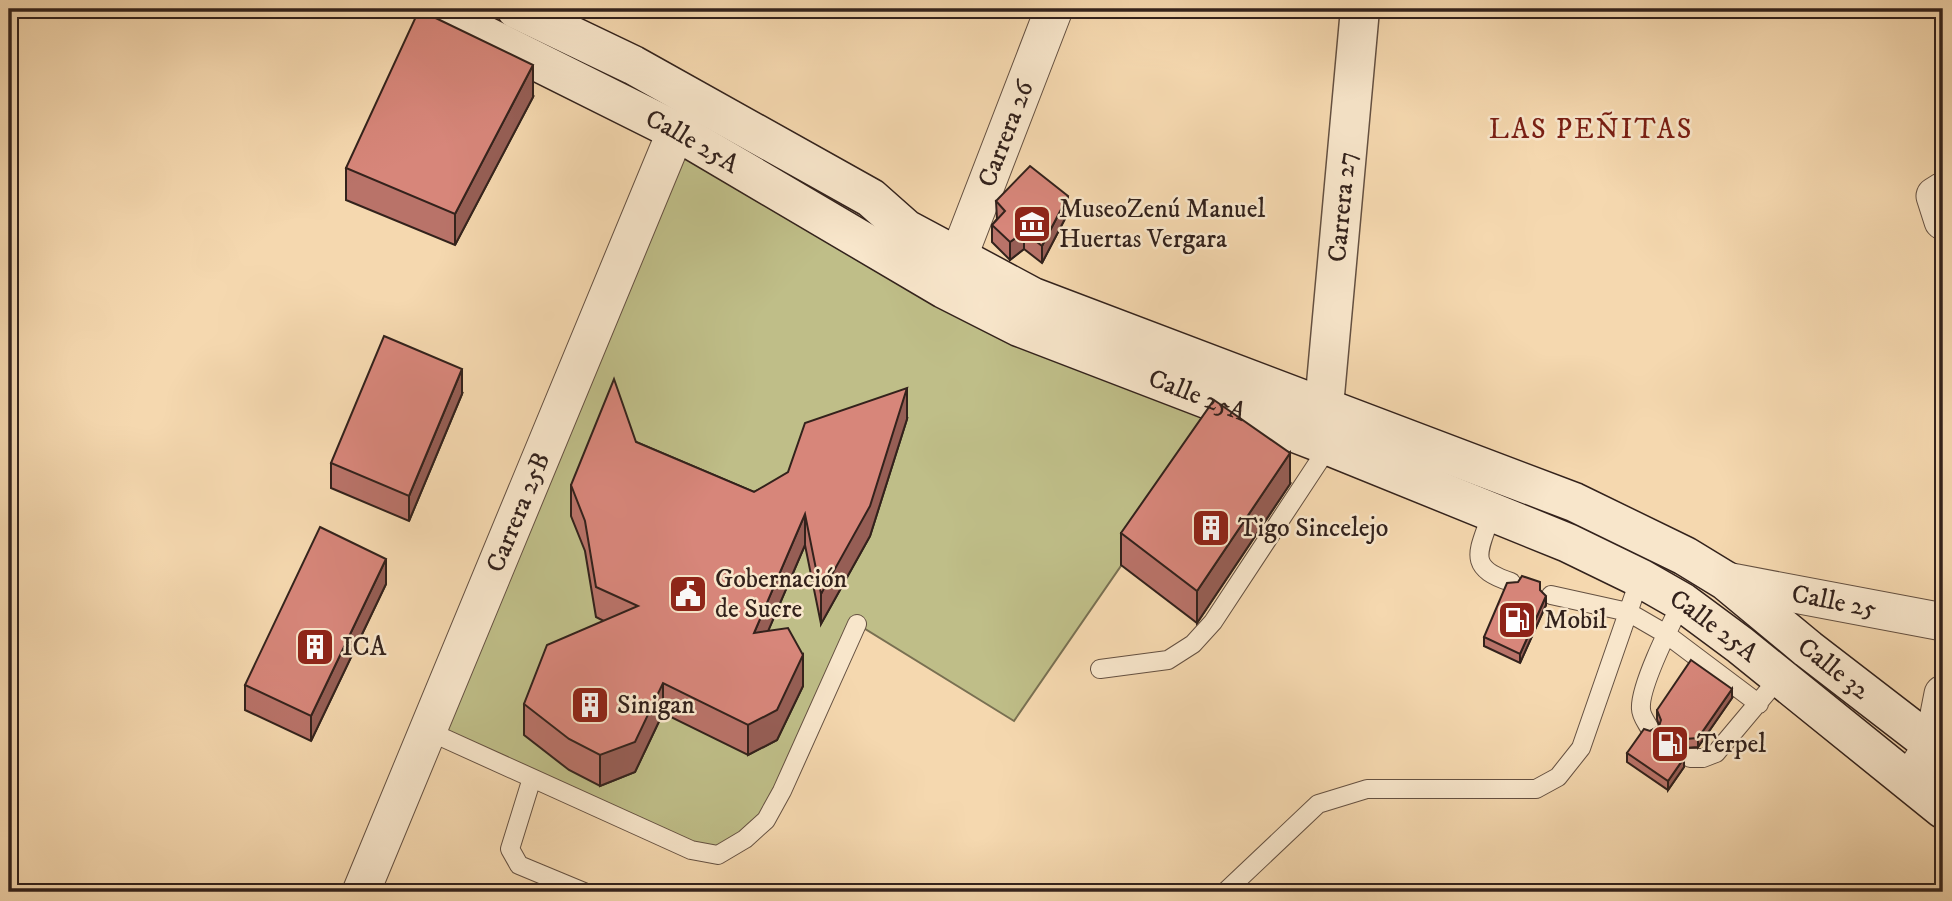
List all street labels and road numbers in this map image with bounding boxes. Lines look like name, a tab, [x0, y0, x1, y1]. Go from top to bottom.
street label: Carrera 26	[970, 75, 1042, 192]
street label: Calle 25A	[640, 102, 745, 181]
street label: Carrera 27	[1321, 150, 1363, 263]
street label: Calle 25A	[1144, 362, 1251, 429]
street label: Carrera 25B	[479, 447, 558, 577]
street label: Calle 25	[1789, 577, 1879, 626]
street label: Calle 25A	[1664, 582, 1765, 670]
street label: Calle 32	[1791, 631, 1877, 707]

